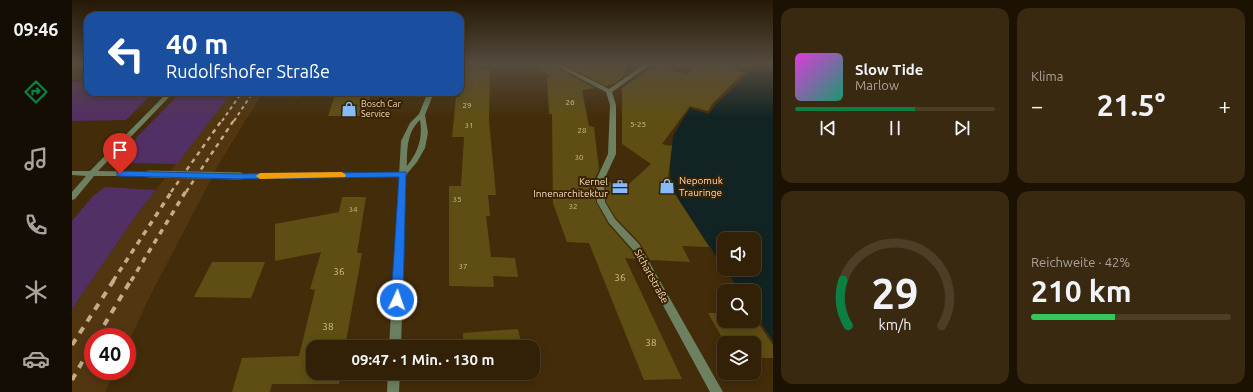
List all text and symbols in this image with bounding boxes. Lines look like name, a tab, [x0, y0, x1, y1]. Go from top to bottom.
text: 09:46	[13, 19, 59, 39]
icon: left	[100, 28, 152, 80]
text: 40 m	[166, 28, 228, 59]
text: Rudolfshofer Straße	[166, 61, 330, 81]
text: Slow Tide	[855, 61, 923, 78]
text: Klima	[1031, 69, 1063, 83]
icon: directions	[22, 78, 50, 106]
text: Marlow	[855, 78, 899, 92]
text: 21.5°	[1097, 88, 1165, 122]
text: −	[1031, 93, 1043, 118]
text: +	[1219, 93, 1231, 118]
house number: 26	[565, 98, 575, 107]
place label: Bosch Car Service	[361, 99, 401, 119]
shop icon: Bosch Car Service	[340, 100, 358, 118]
house number: 29	[462, 101, 472, 110]
icon: previous	[817, 117, 839, 139]
icon: pause	[884, 117, 906, 139]
icon: next	[951, 117, 973, 139]
house number: 5-25	[630, 120, 646, 129]
house number: 31	[464, 121, 474, 130]
house number: 28	[577, 126, 587, 135]
pin	[103, 133, 137, 174]
icon: arrive	[109, 139, 131, 161]
icon: music	[22, 145, 50, 173]
house number: 30	[574, 153, 584, 162]
place label: Nepomuk Trauringe	[679, 175, 723, 198]
place label: Kernel Innenarchitektur	[533, 176, 608, 199]
shop icon: Nepomuk Trauringe	[658, 177, 676, 195]
office icon: Kernel Innenarchitektur	[611, 178, 629, 196]
house number: 35	[452, 195, 462, 204]
house number: 32	[568, 202, 578, 211]
house number: 34	[348, 205, 358, 214]
icon: phone	[22, 211, 50, 239]
map controls	[717, 232, 761, 380]
button: sound	[717, 232, 761, 276]
street label: Sichartstraße	[632, 247, 671, 305]
text: Reichweite · 42%	[1031, 255, 1130, 269]
house number: 37	[458, 262, 468, 271]
house number: 36	[333, 266, 345, 277]
text: 29	[872, 269, 918, 316]
house number: 36	[614, 272, 626, 283]
text: 210 km	[1031, 274, 1132, 308]
icon: climate	[22, 278, 50, 306]
position arrow	[376, 279, 418, 321]
button: search	[717, 284, 761, 328]
text: km/h	[879, 316, 911, 332]
house number: 38	[322, 321, 334, 332]
speed limit sign: 40	[84, 328, 136, 380]
button: layers	[717, 336, 761, 380]
house number: 38	[645, 337, 657, 348]
icon: car	[22, 345, 50, 373]
text: 09:47 · 1 Min. · 130 m	[352, 351, 495, 368]

